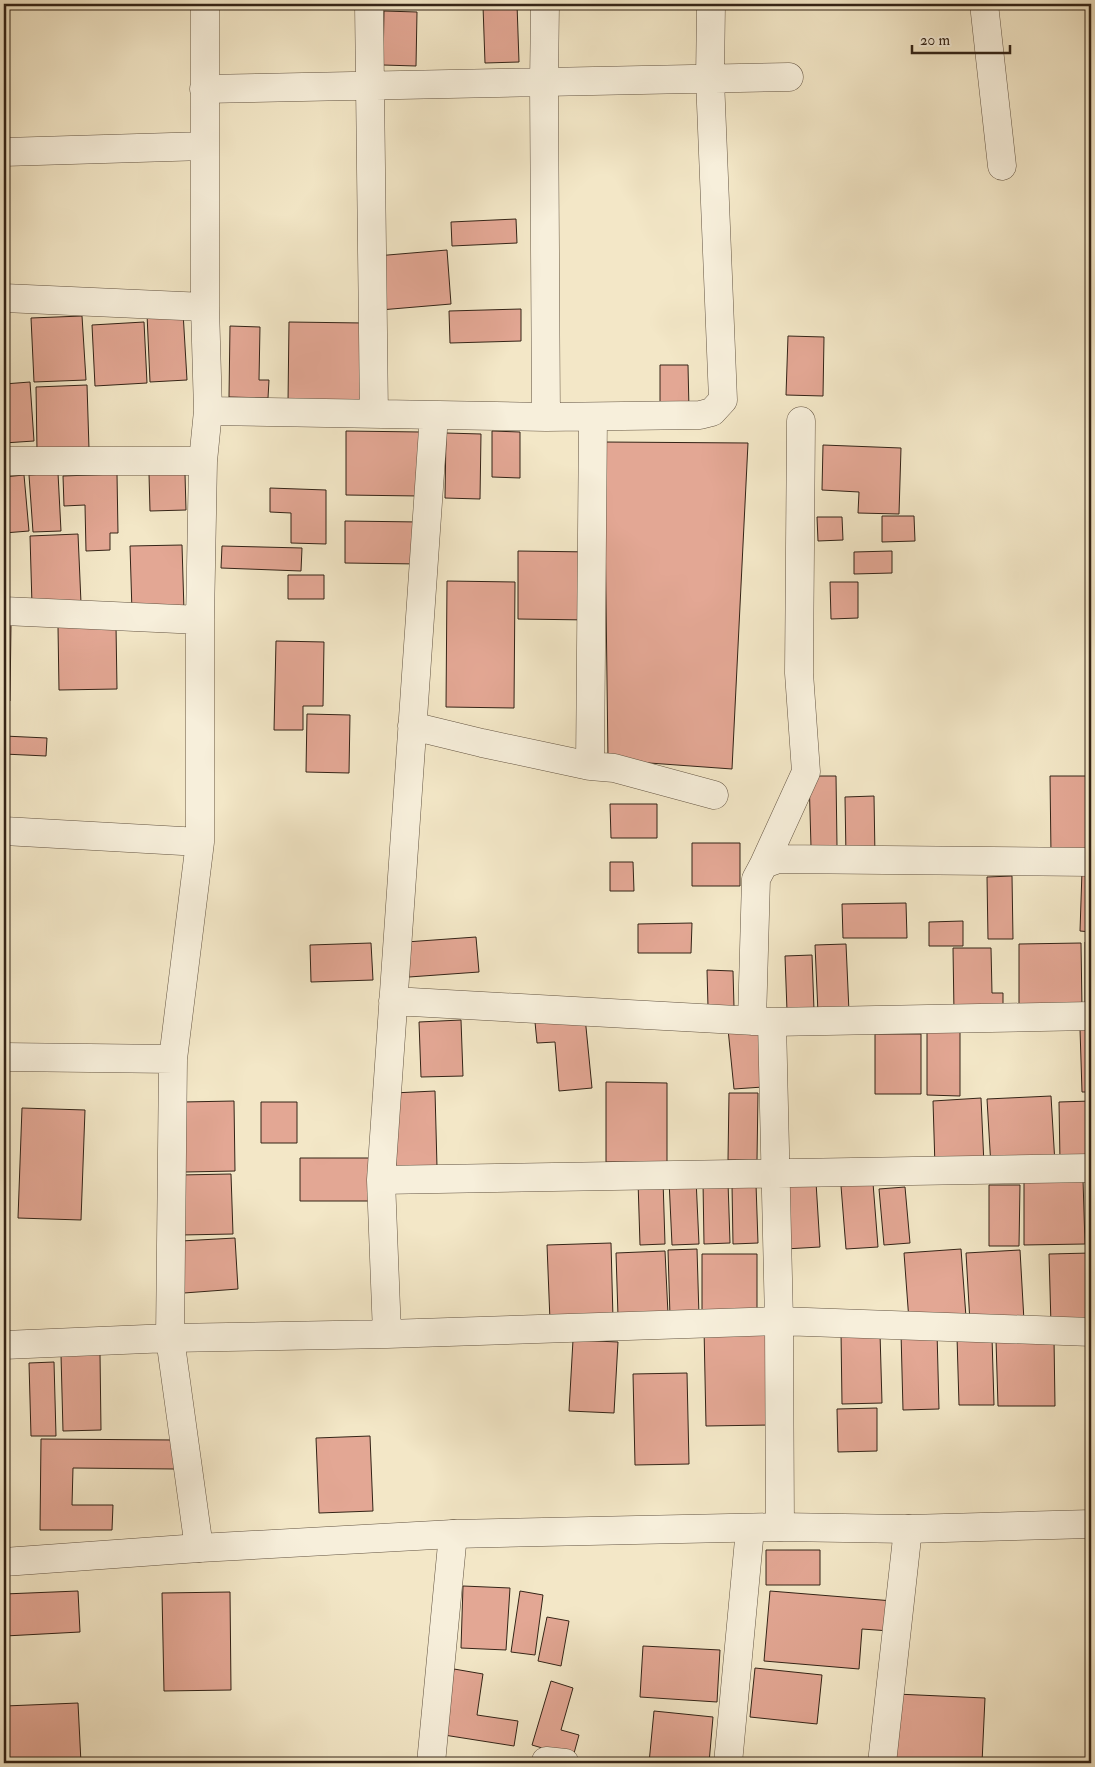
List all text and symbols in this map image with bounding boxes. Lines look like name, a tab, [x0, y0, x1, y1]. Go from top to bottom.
scale bar	[912, 22, 1010, 54]
text: 20 m	[920, 31, 950, 50]

